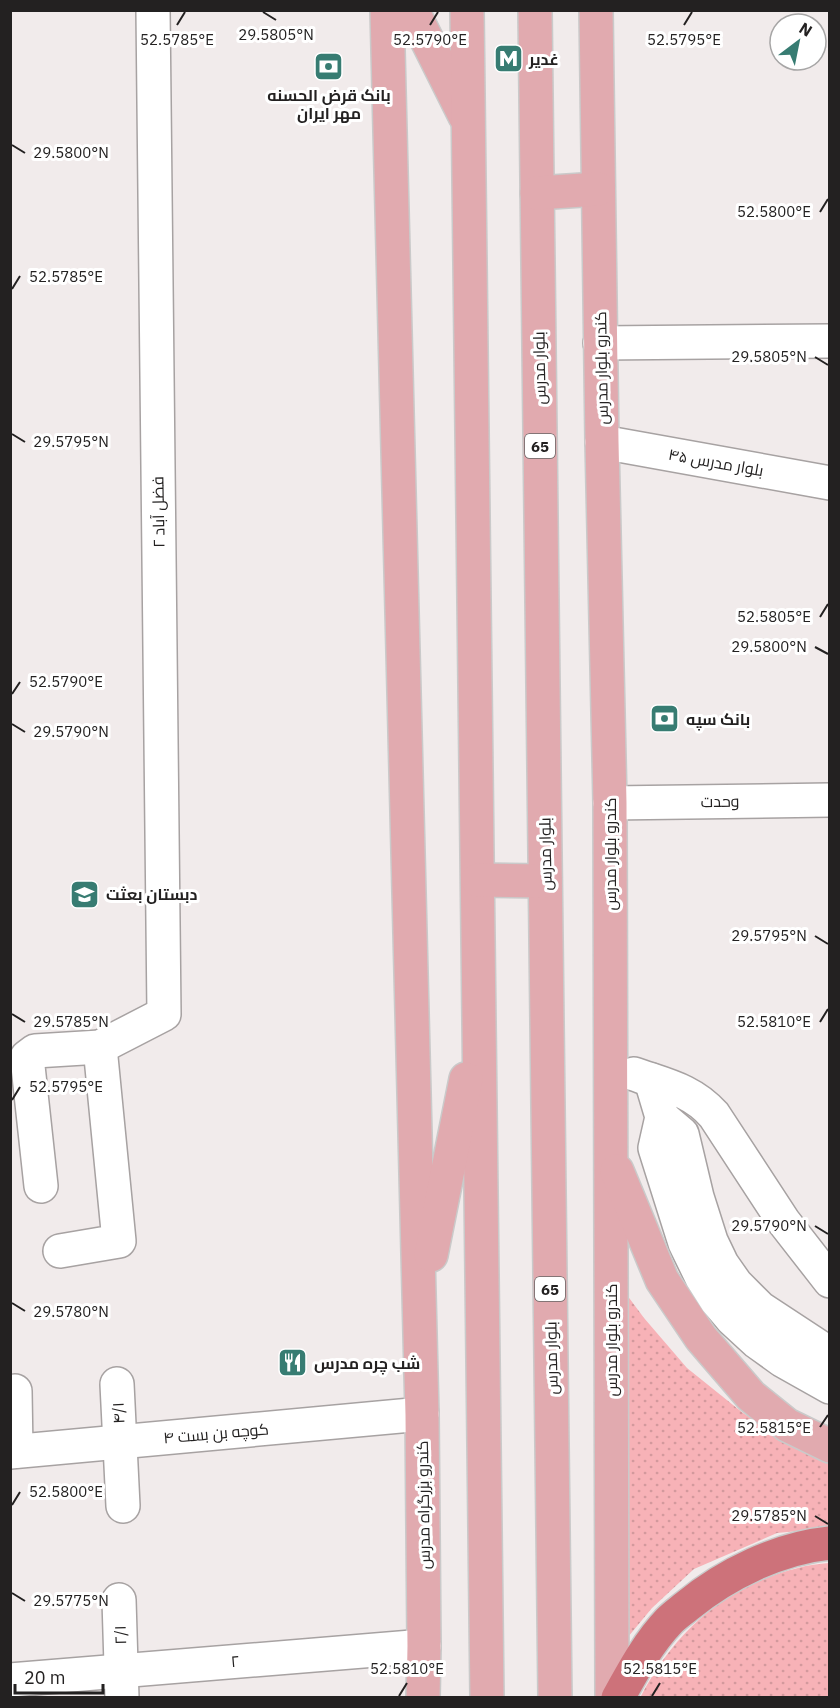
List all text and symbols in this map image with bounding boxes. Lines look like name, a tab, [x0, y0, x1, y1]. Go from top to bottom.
north arrow	[768, 12, 828, 72]
text: N	[796, 18, 816, 41]
text: 29.5805°N	[238, 25, 314, 44]
text: 52.5785°E	[140, 30, 214, 49]
text: 52.5790°E	[393, 30, 467, 49]
text: 52.5795°E	[647, 30, 721, 49]
metro station icon: غدیر	[492, 43, 524, 75]
place label: غدیر	[528, 49, 559, 69]
bank icon: بانک قرض الحسنه مهر ایران	[313, 51, 345, 83]
place label: بانک قرض الحسنه مهر ایران	[267, 85, 391, 123]
text: 29.5800°N	[33, 143, 109, 162]
text: 52.5800°E	[737, 202, 811, 221]
text: 52.5785°E	[29, 267, 103, 286]
street label: کندرو بلوار مدرس	[590, 311, 613, 425]
street label: بلوار مدرس	[528, 331, 551, 405]
text: 29.5805°N	[731, 347, 807, 366]
text: 29.5795°N	[33, 432, 109, 451]
road number: 65	[525, 434, 555, 458]
street label: ۴۵ بلوار مدرس	[667, 444, 765, 481]
street label: فضل آباد ۲	[147, 476, 170, 548]
text: 52.5805°E	[737, 607, 811, 626]
text: 29.5800°N	[731, 637, 807, 656]
text: 52.5790°E	[29, 672, 103, 691]
bank icon: بانک سپه	[649, 703, 681, 735]
place label: بانک سپه	[686, 709, 750, 731]
text: 29.5790°N	[33, 722, 109, 741]
street label: وحدت	[700, 791, 740, 811]
street label: کندرو بلوار مدرس	[600, 797, 621, 911]
street label: بلوار مدرس	[534, 817, 557, 891]
school or university icon: دبستان بعثت	[69, 878, 101, 910]
place label: دبستان بعثت	[106, 884, 198, 904]
text: 29.5795°N	[731, 926, 807, 945]
text: 29.5785°N	[33, 1012, 109, 1031]
text: 52.5810°E	[737, 1012, 811, 1031]
text: 52.5795°E	[29, 1077, 103, 1096]
text: 29.5790°N	[731, 1216, 807, 1235]
road number: 65	[535, 1277, 565, 1301]
street label: کندرو بلوار مدرس	[601, 1283, 622, 1397]
text: 29.5780°N	[33, 1302, 109, 1321]
street label: بلوار مدرس	[540, 1321, 563, 1395]
restaurant icon: شب چره مدرس	[277, 1347, 309, 1379]
place label: شب چره مدرس	[314, 1353, 420, 1375]
street label: ۴/۱	[107, 1402, 129, 1424]
street label: کوچه بن بست ۴	[162, 1418, 270, 1450]
text: 52.5815°E	[737, 1418, 811, 1437]
street label: کندرو بزرگراه مدرس	[412, 1440, 435, 1570]
text: 52.5800°E	[29, 1482, 103, 1501]
text: 29.5785°N	[731, 1506, 807, 1525]
text: 29.5775°N	[33, 1591, 109, 1610]
street label: ۲/۱	[110, 1625, 130, 1645]
street label: ۲	[230, 1651, 240, 1671]
scale bar	[15, 1657, 104, 1695]
text: 52.5810°E	[370, 1659, 444, 1678]
text: 52.5815°E	[623, 1659, 697, 1678]
text: 20 m	[24, 1666, 66, 1689]

